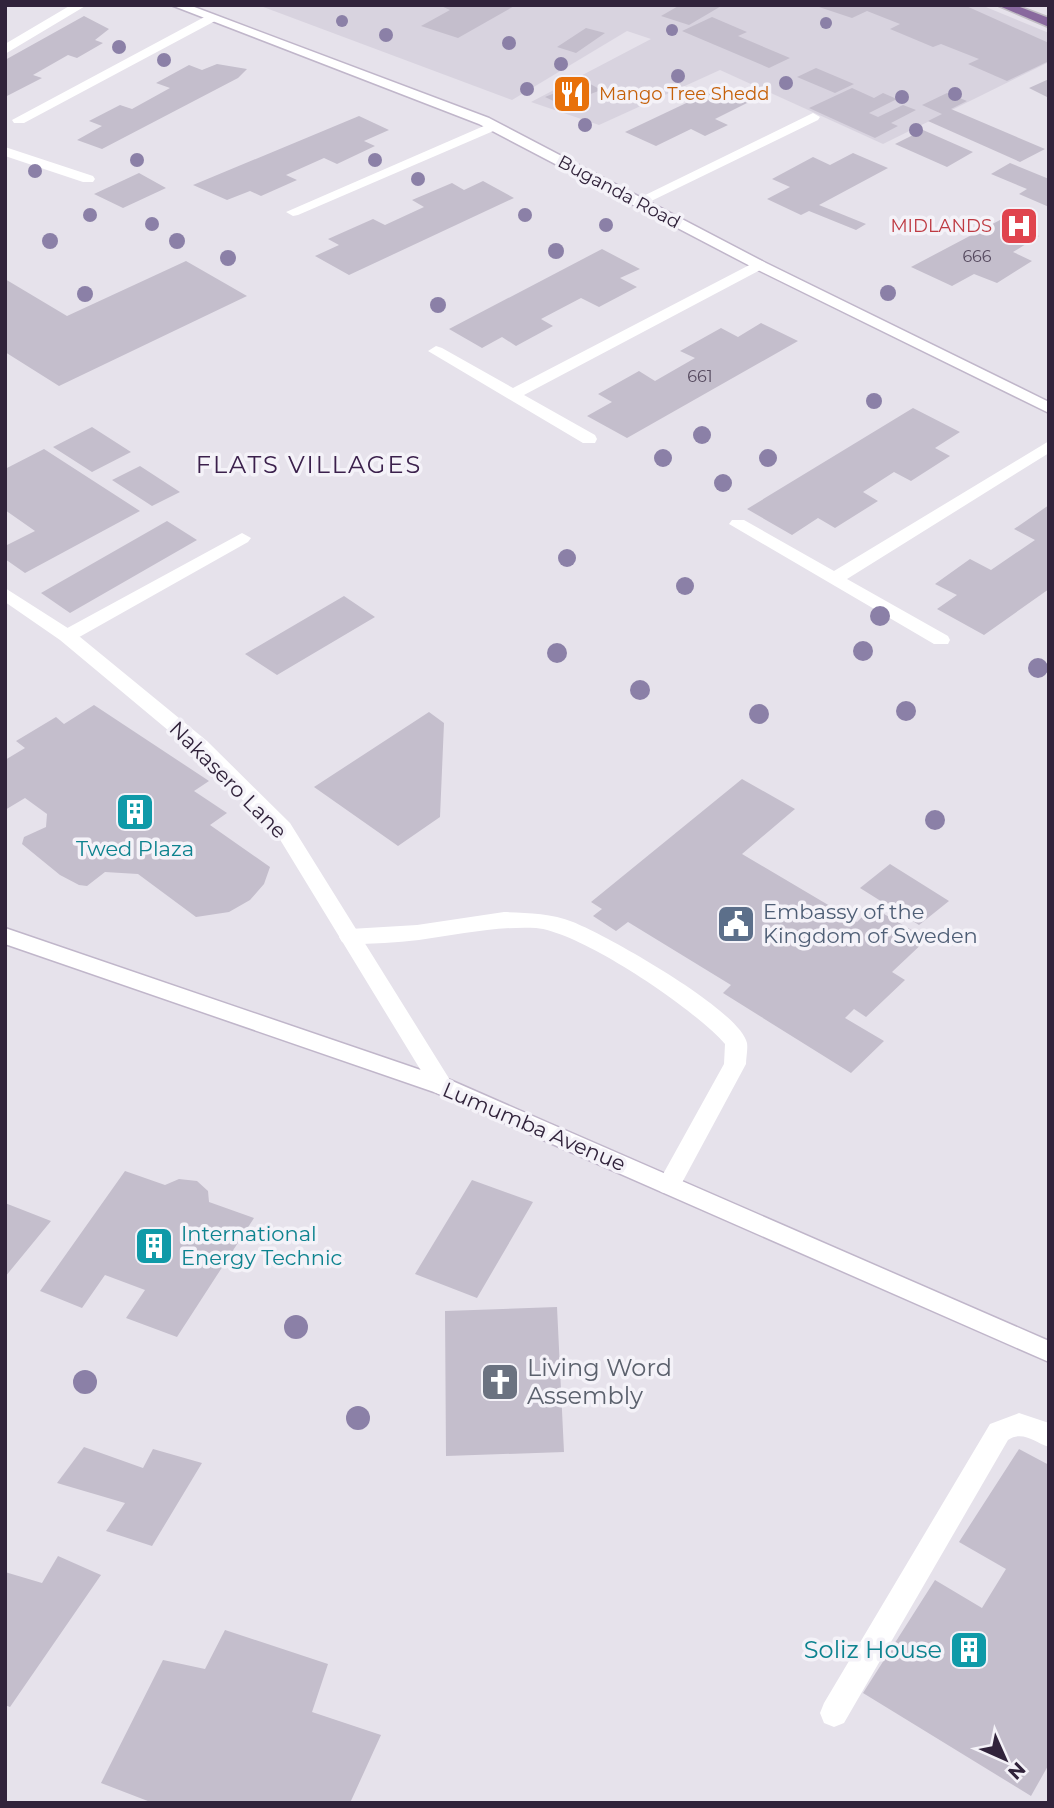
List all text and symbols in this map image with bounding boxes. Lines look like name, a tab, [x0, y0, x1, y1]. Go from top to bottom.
restaurant icon: Mango Tree Shedd	[551, 73, 593, 115]
place label: Mango Tree Shedd	[599, 83, 769, 105]
street label: Buganda Road	[554, 151, 684, 233]
hospital icon: MIDLANDS	[998, 205, 1040, 247]
place label: MIDLANDS	[890, 215, 992, 237]
house number: 666	[962, 247, 992, 266]
house number: 661	[687, 367, 713, 386]
district label: FLATS VILLAGES	[196, 450, 422, 479]
street label: Nakasero Lane	[164, 716, 292, 844]
building icon: Twed Plaza	[114, 791, 156, 833]
place label: Twed Plaza	[76, 836, 194, 861]
place label: Embassy of the Kingdom of Sweden	[763, 899, 978, 948]
public building icon: Embassy of the Kingdom of Sweden	[715, 903, 757, 945]
street label: Lumumba Avenue	[439, 1077, 629, 1176]
place label: International Energy Technic	[181, 1221, 342, 1270]
building icon: International Energy Technic	[133, 1225, 175, 1267]
place label: Living Word Assembly	[527, 1353, 672, 1410]
church icon: Living Word Assembly	[479, 1361, 521, 1403]
building icon: Soliz House	[948, 1629, 990, 1671]
place label: Soliz House	[804, 1635, 942, 1664]
north arrow	[970, 1724, 1040, 1794]
text: N	[1003, 1757, 1030, 1784]

